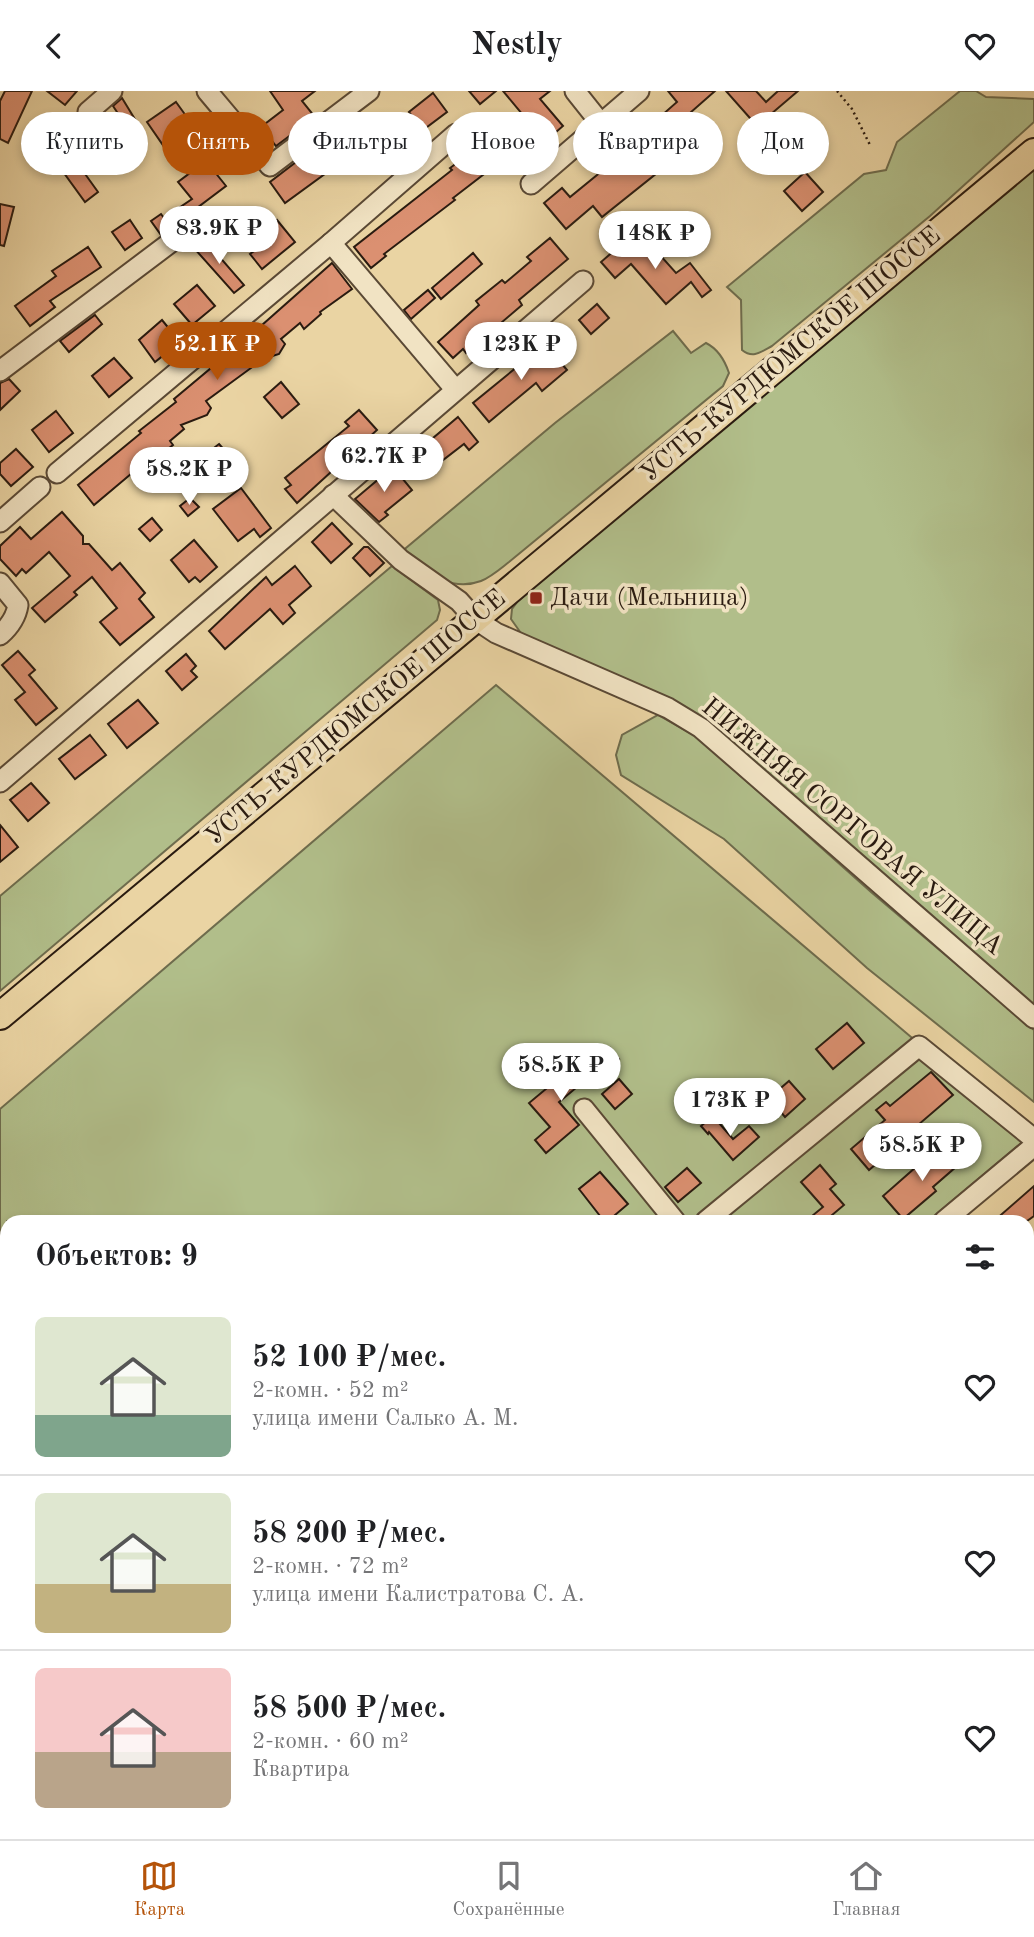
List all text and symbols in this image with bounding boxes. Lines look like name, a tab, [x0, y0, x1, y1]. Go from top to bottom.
icon: back	[35, 27, 73, 65]
icon: heart	[961, 27, 999, 65]
text: Nestly	[471, 30, 563, 62]
chip: Купить	[21, 112, 148, 175]
chip: Снять	[162, 112, 274, 175]
chip: Фильтры	[288, 112, 432, 175]
chip: Новое	[446, 112, 559, 175]
chip: Квартира	[573, 112, 723, 175]
chip: Дом	[737, 112, 829, 175]
pin: 83.9K ₽	[154, 207, 284, 266]
pin: 148K ₽	[598, 211, 712, 271]
text: 83.9K ₽	[176, 217, 262, 240]
text: 148K ₽	[615, 222, 695, 245]
street label: УСТЬ-КУРДЮМСКОЕ ШОССЕ	[636, 222, 946, 488]
pin: 52.1K ₽	[152, 323, 282, 382]
pin: 123K ₽	[464, 323, 578, 382]
text: 52.1K ₽	[174, 333, 260, 356]
text: 123K ₽	[481, 333, 561, 356]
pin: 62.7K ₽	[319, 435, 449, 494]
text: 62.7K ₽	[341, 445, 427, 468]
pin: 58.2K ₽	[124, 447, 254, 507]
text: 58.2K ₽	[146, 458, 232, 481]
street label: УСТЬ-КУРДЮМСКОЕ ШОССЕ	[201, 585, 511, 851]
place label: Дачи (Мельница)	[550, 585, 749, 611]
marker: Дачи (Мельница)	[528, 590, 544, 606]
street label: НИЖНЯЯ СОРГОВАЯ УЛИЦА	[697, 694, 1008, 961]
pin: 58.5K ₽	[496, 1044, 626, 1103]
text: 58.5K ₽	[518, 1054, 604, 1077]
pin: 173K ₽	[673, 1079, 787, 1138]
text: 173K ₽	[690, 1089, 770, 1112]
pin: 58.5K ₽	[857, 1123, 987, 1183]
text: 58.5K ₽	[879, 1134, 965, 1157]
icon: filters	[961, 1238, 999, 1276]
text: Объектов: 9	[35, 1242, 198, 1272]
text: 52 100 ₽/мес.	[252, 1343, 446, 1373]
icon: home	[91, 1345, 175, 1429]
icon: heart	[961, 1368, 999, 1406]
text: 2-комн. · 52 m²	[252, 1379, 409, 1402]
text: улица имени Салько А. М.	[252, 1407, 518, 1430]
text: 58 200 ₽/мес.	[252, 1519, 446, 1549]
icon: home	[91, 1521, 175, 1605]
icon: heart	[961, 1544, 999, 1582]
text: 2-комн. · 72 m²	[252, 1555, 409, 1578]
text: улица имени Калистратова С. А.	[252, 1583, 585, 1606]
text: 58 500 ₽/мес.	[252, 1694, 446, 1724]
icon: home	[91, 1696, 175, 1780]
icon: heart	[961, 1719, 999, 1757]
text: 2-комн. · 60 m²	[252, 1730, 409, 1753]
text: Квартира	[252, 1758, 350, 1781]
tab: Карта	[134, 1857, 185, 1922]
tab: Сохранённые	[453, 1857, 565, 1922]
tab: Главная	[832, 1857, 900, 1922]

